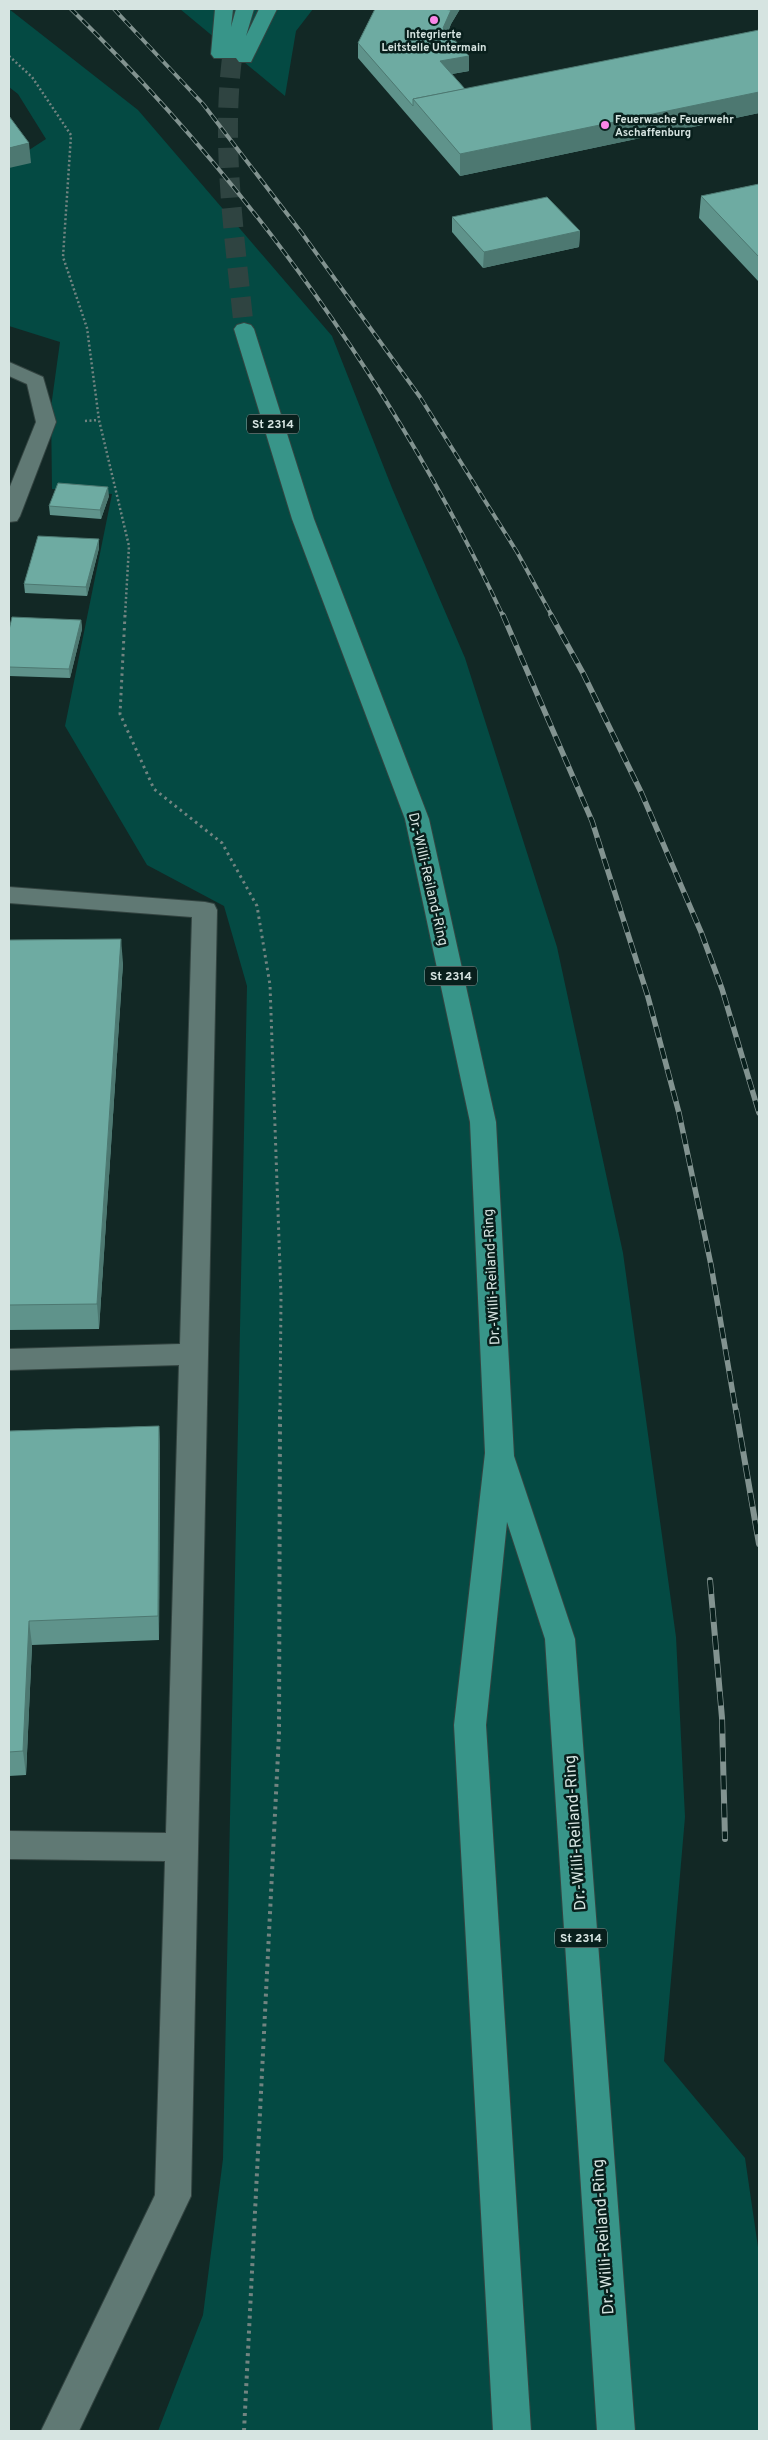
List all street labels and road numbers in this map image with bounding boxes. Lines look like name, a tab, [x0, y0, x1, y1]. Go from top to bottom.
road number: St 2314	[247, 414, 299, 434]
street label: Dr.-Willi-Reiland-Ring	[404, 811, 451, 948]
road number: St 2314	[425, 966, 477, 986]
street label: Dr.-Willi-Reiland-Ring	[480, 1208, 505, 1345]
street label: Dr.-Willi-Reiland-Ring	[561, 1754, 591, 1911]
road number: St 2314	[555, 1929, 607, 1948]
street label: Dr.-Willi-Reiland-Ring	[589, 2158, 619, 2315]

